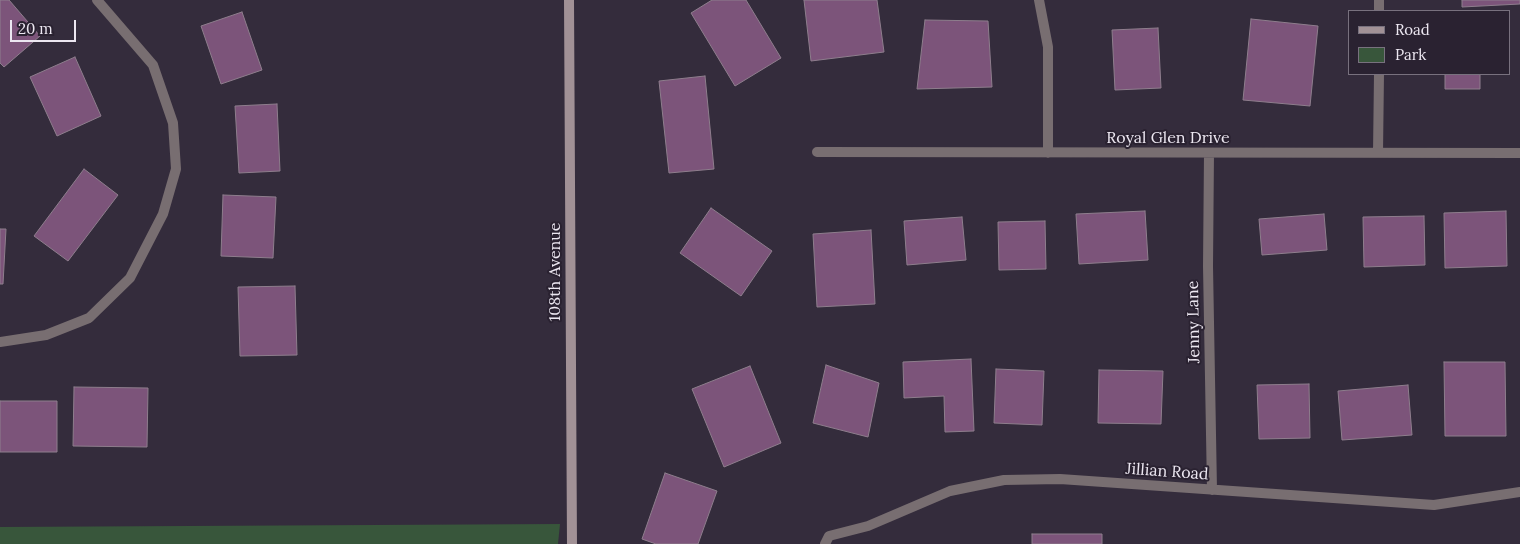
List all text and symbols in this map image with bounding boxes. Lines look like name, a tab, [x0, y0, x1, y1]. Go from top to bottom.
scale bar	[12, 10, 79, 42]
legend	[1348, 10, 1510, 75]
text: 20 m	[18, 19, 53, 38]
text: Road	[1395, 20, 1430, 39]
text: Park	[1395, 45, 1426, 64]
street label: Royal Glen Drive	[1106, 128, 1230, 148]
street label: 108th Avenue	[545, 222, 565, 322]
street label: Jenny Lane	[1184, 281, 1204, 363]
street label: Jillian Road	[1125, 460, 1209, 484]

